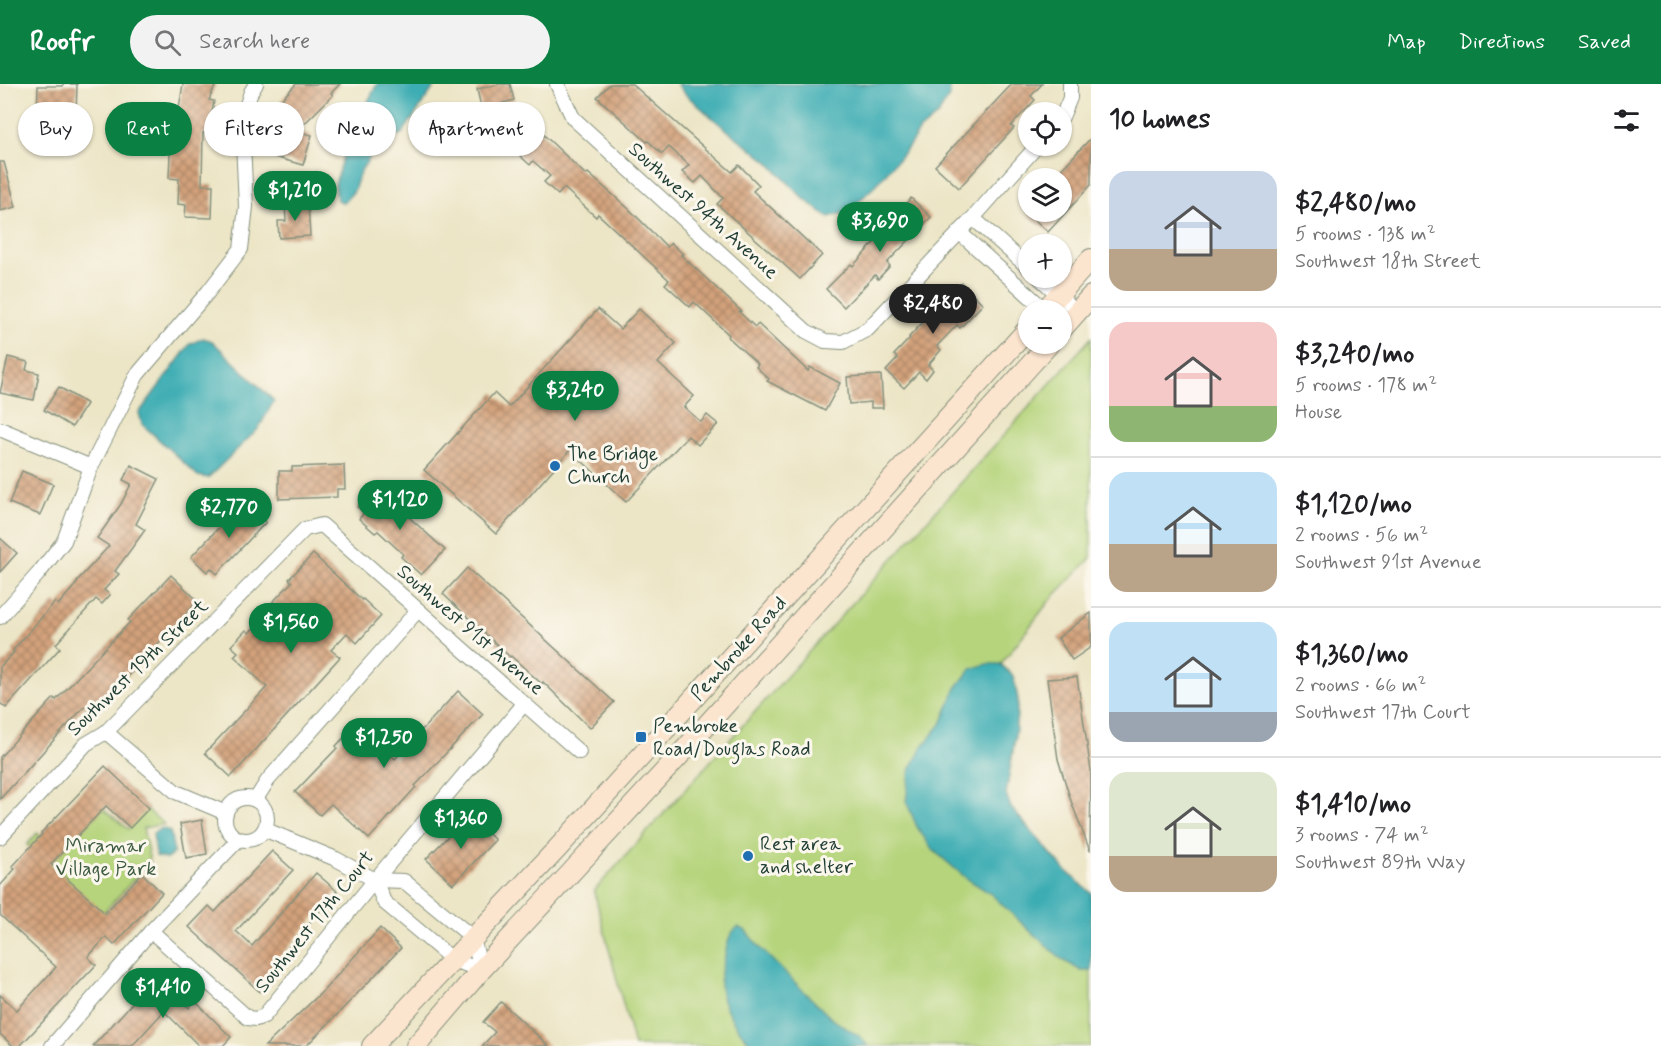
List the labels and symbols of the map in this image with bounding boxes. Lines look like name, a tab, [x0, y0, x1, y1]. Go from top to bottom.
street label: Southwest 94th Avenue	[622, 136, 784, 286]
pin: $1,210	[246, 171, 344, 222]
pin: $3,690	[831, 202, 929, 253]
pin: $2,480	[884, 284, 982, 335]
pin: $3,240	[526, 371, 624, 422]
place label: The Bridge Church	[567, 441, 658, 491]
marker: The Bridge Church	[548, 459, 562, 473]
pin: $1,120	[351, 480, 449, 531]
pin: $2,770	[180, 488, 278, 539]
street label: Southwest 91st Avenue	[391, 559, 549, 702]
street label: Pembroke Road	[685, 591, 793, 707]
street label: Southwest 19th Street	[61, 593, 215, 743]
pin: $1,560	[242, 603, 340, 654]
place label: Pembroke Road/Douglas Road	[653, 713, 811, 765]
pin: $1,250	[335, 718, 433, 769]
marker: Pembroke Road/Douglas Road	[634, 730, 648, 744]
pin: $1,360	[412, 799, 510, 850]
place label: Rest area and shelter	[760, 831, 854, 881]
park label: Miramar Village Park	[56, 833, 156, 883]
street label: Southwest 17th Court	[249, 845, 381, 999]
marker: Rest area and shelter	[741, 849, 755, 863]
pin: $1,410	[114, 968, 212, 1019]

